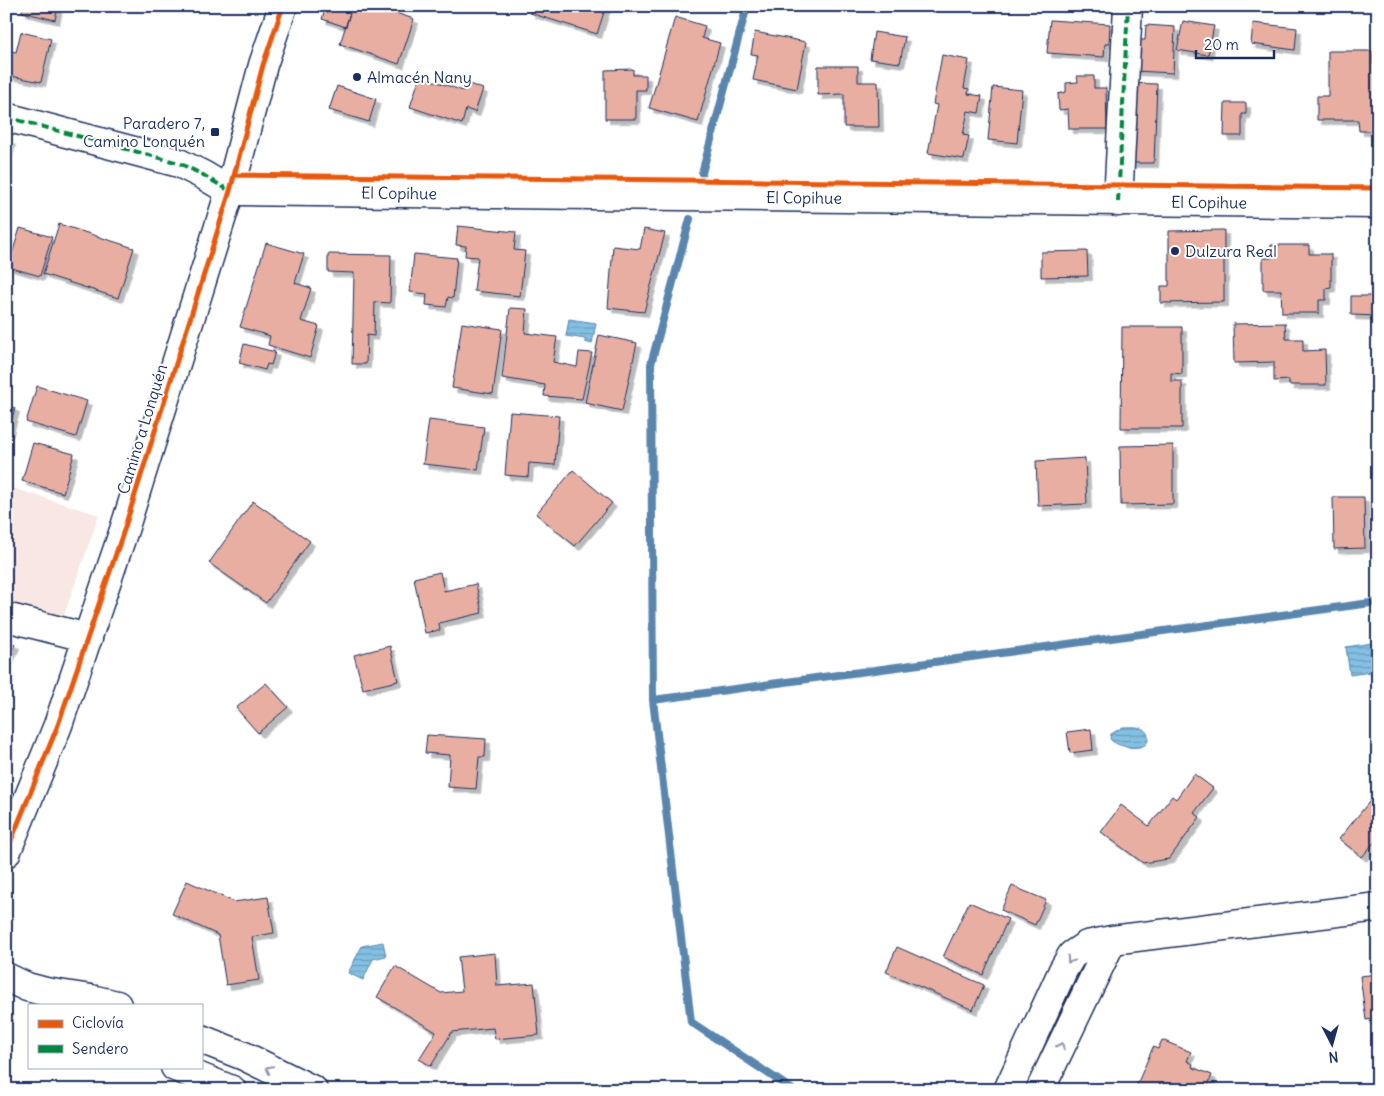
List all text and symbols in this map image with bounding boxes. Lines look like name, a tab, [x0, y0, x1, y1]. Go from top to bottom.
scale bar	[1196, 28, 1274, 60]
text: 20 m	[1204, 35, 1239, 54]
place label: Almacén Nany	[367, 67, 472, 87]
marker: Almacén Nany	[351, 71, 363, 83]
place label: Paradero 7, Camino Lonquén	[83, 113, 205, 151]
marker: Paradero 7, Camino Lonquén	[209, 126, 221, 138]
street label: El Copihue	[361, 182, 437, 203]
street label: El Copihue	[766, 187, 842, 208]
street label: El Copihue	[1171, 192, 1247, 213]
place label: Dulzura Real	[1185, 241, 1277, 261]
marker: Dulzura Real	[1169, 245, 1181, 257]
street label: Camino a Lonquén	[113, 362, 171, 496]
one-way arrow	[1067, 954, 1076, 964]
legend	[28, 1004, 202, 1068]
text: Ciclovía	[72, 1013, 124, 1032]
north arrow	[1306, 1018, 1356, 1068]
text: Sendero	[72, 1039, 128, 1058]
one-way arrow	[1054, 1042, 1065, 1051]
text: N	[1328, 1047, 1339, 1066]
one-way arrow	[265, 1065, 274, 1075]

